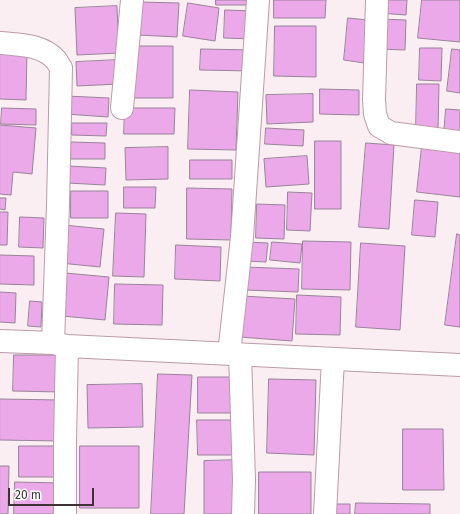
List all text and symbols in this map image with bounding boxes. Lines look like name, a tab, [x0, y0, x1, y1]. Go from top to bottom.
scale bar	[10, 480, 96, 506]
text: 20 m	[15, 488, 41, 502]

